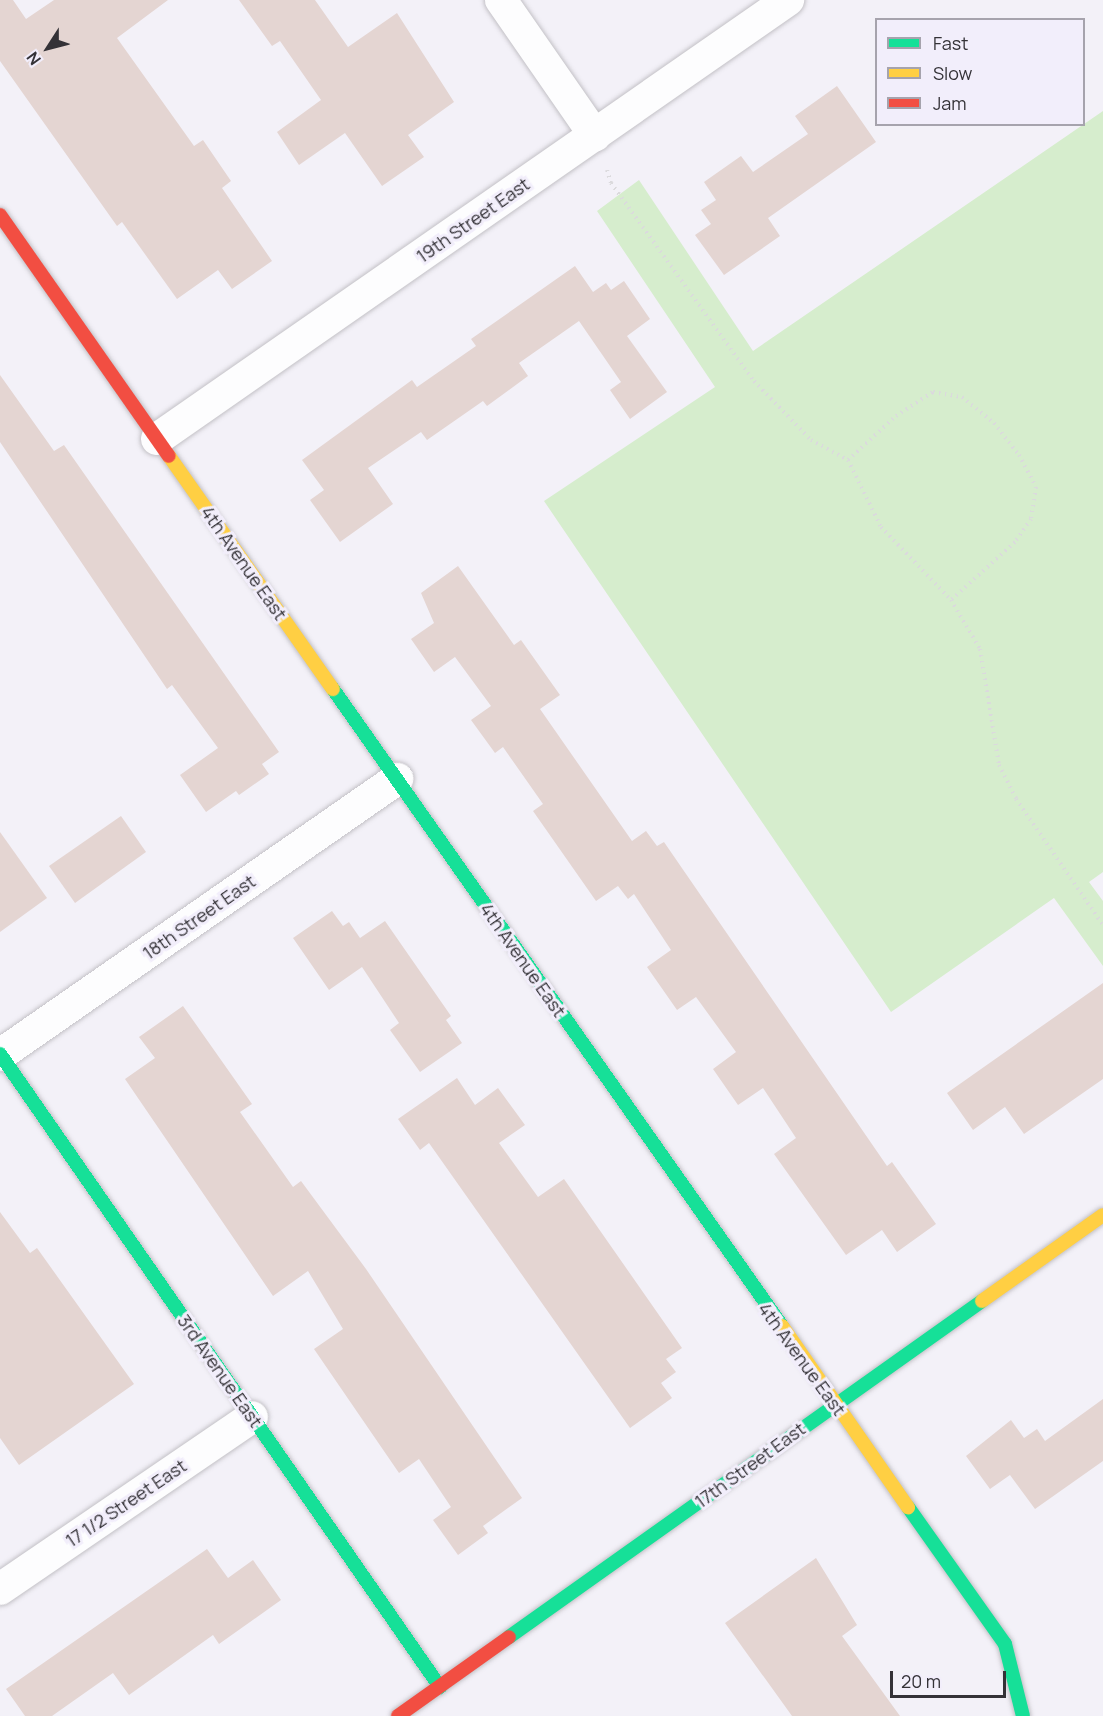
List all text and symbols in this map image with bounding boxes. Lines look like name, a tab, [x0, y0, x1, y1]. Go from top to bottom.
north arrow	[18, 18, 78, 78]
legend	[875, 18, 1085, 126]
text: Fast	[933, 31, 968, 55]
text: N	[21, 47, 46, 70]
text: Slow	[933, 61, 972, 85]
text: Jam	[933, 91, 967, 115]
street label: 19th Street East	[412, 173, 534, 267]
street label: 4th Avenue East	[197, 502, 291, 624]
street label: 18th Street East	[139, 870, 259, 964]
street label: 4th Avenue East	[476, 899, 570, 1021]
street label: 4th Avenue East	[754, 1298, 850, 1420]
street label: 3rd Avenue East	[173, 1310, 267, 1432]
street label: 17th Street East	[691, 1418, 809, 1512]
street label: 17 1/2 Street East	[62, 1455, 190, 1551]
scale bar	[893, 1659, 1008, 1697]
text: 20 m	[901, 1669, 941, 1693]

